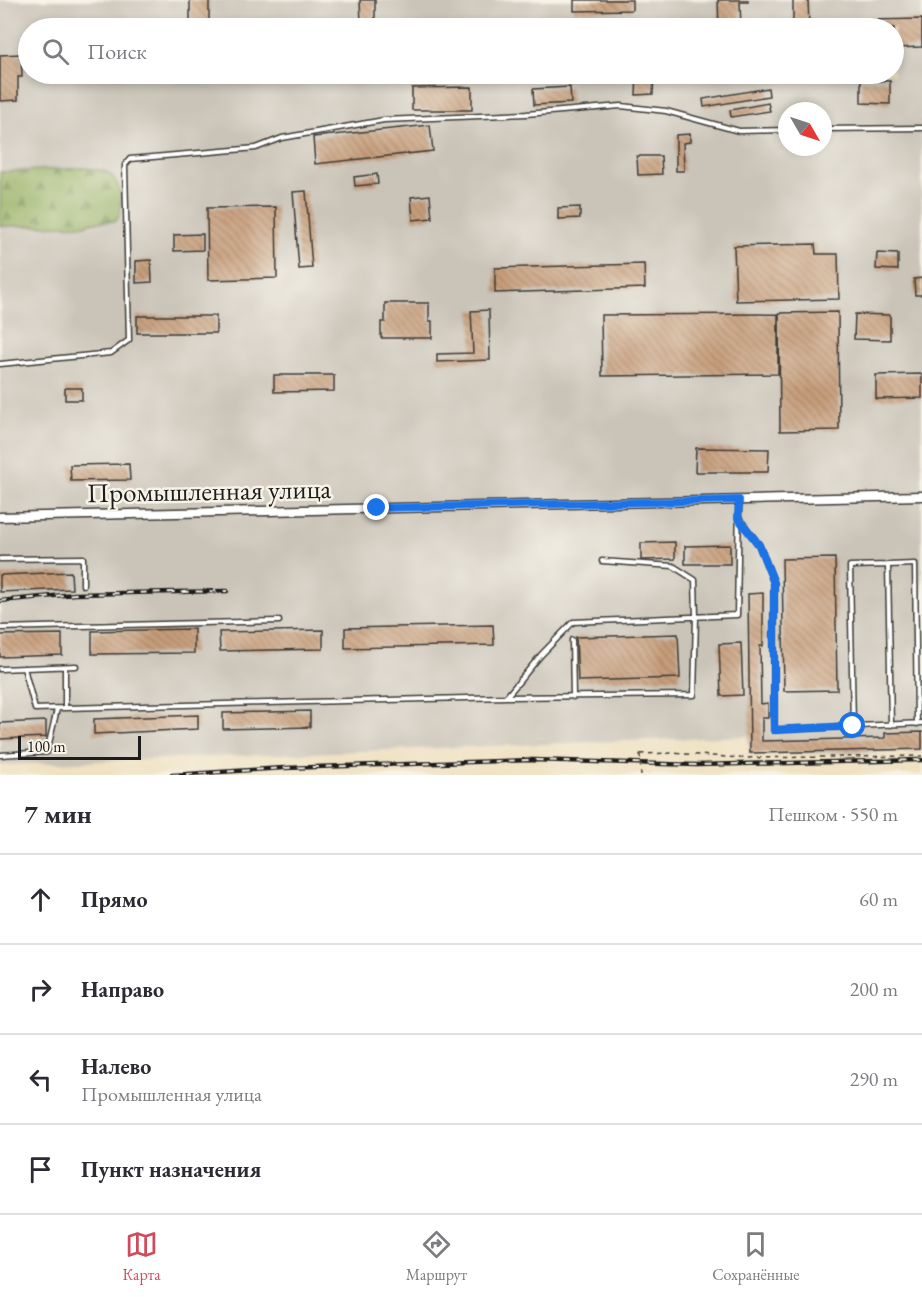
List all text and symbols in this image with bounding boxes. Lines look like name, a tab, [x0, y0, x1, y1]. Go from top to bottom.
search box	[18, 18, 904, 84]
icon: search	[39, 35, 72, 68]
text: Поиск	[87, 37, 147, 66]
north arrow	[778, 102, 832, 156]
street label: Промышленная улица	[86, 471, 332, 510]
route end	[363, 494, 389, 520]
route start	[839, 712, 865, 738]
scale bar	[18, 733, 141, 760]
text: 100 m	[27, 736, 66, 757]
text: 7 мин	[24, 797, 92, 831]
text: Пешком · 550 m	[768, 801, 898, 827]
icon: ahead	[24, 883, 57, 916]
text: Прямо	[81, 885, 148, 914]
text: 60 m	[859, 886, 898, 912]
icon: right	[24, 973, 57, 1006]
text: Направо	[81, 975, 164, 1004]
text: 200 m	[850, 976, 898, 1002]
text: Налево	[81, 1052, 151, 1081]
icon: left	[24, 1063, 57, 1096]
text: 290 m	[850, 1066, 898, 1092]
text: Промышленная улица	[81, 1081, 262, 1107]
icon: arrive	[24, 1153, 57, 1186]
text: Пункт назначения	[81, 1155, 261, 1184]
tab: Карта	[123, 1228, 161, 1285]
tab: Маршрут	[406, 1228, 467, 1285]
tab: Сохранённые	[712, 1228, 799, 1285]

